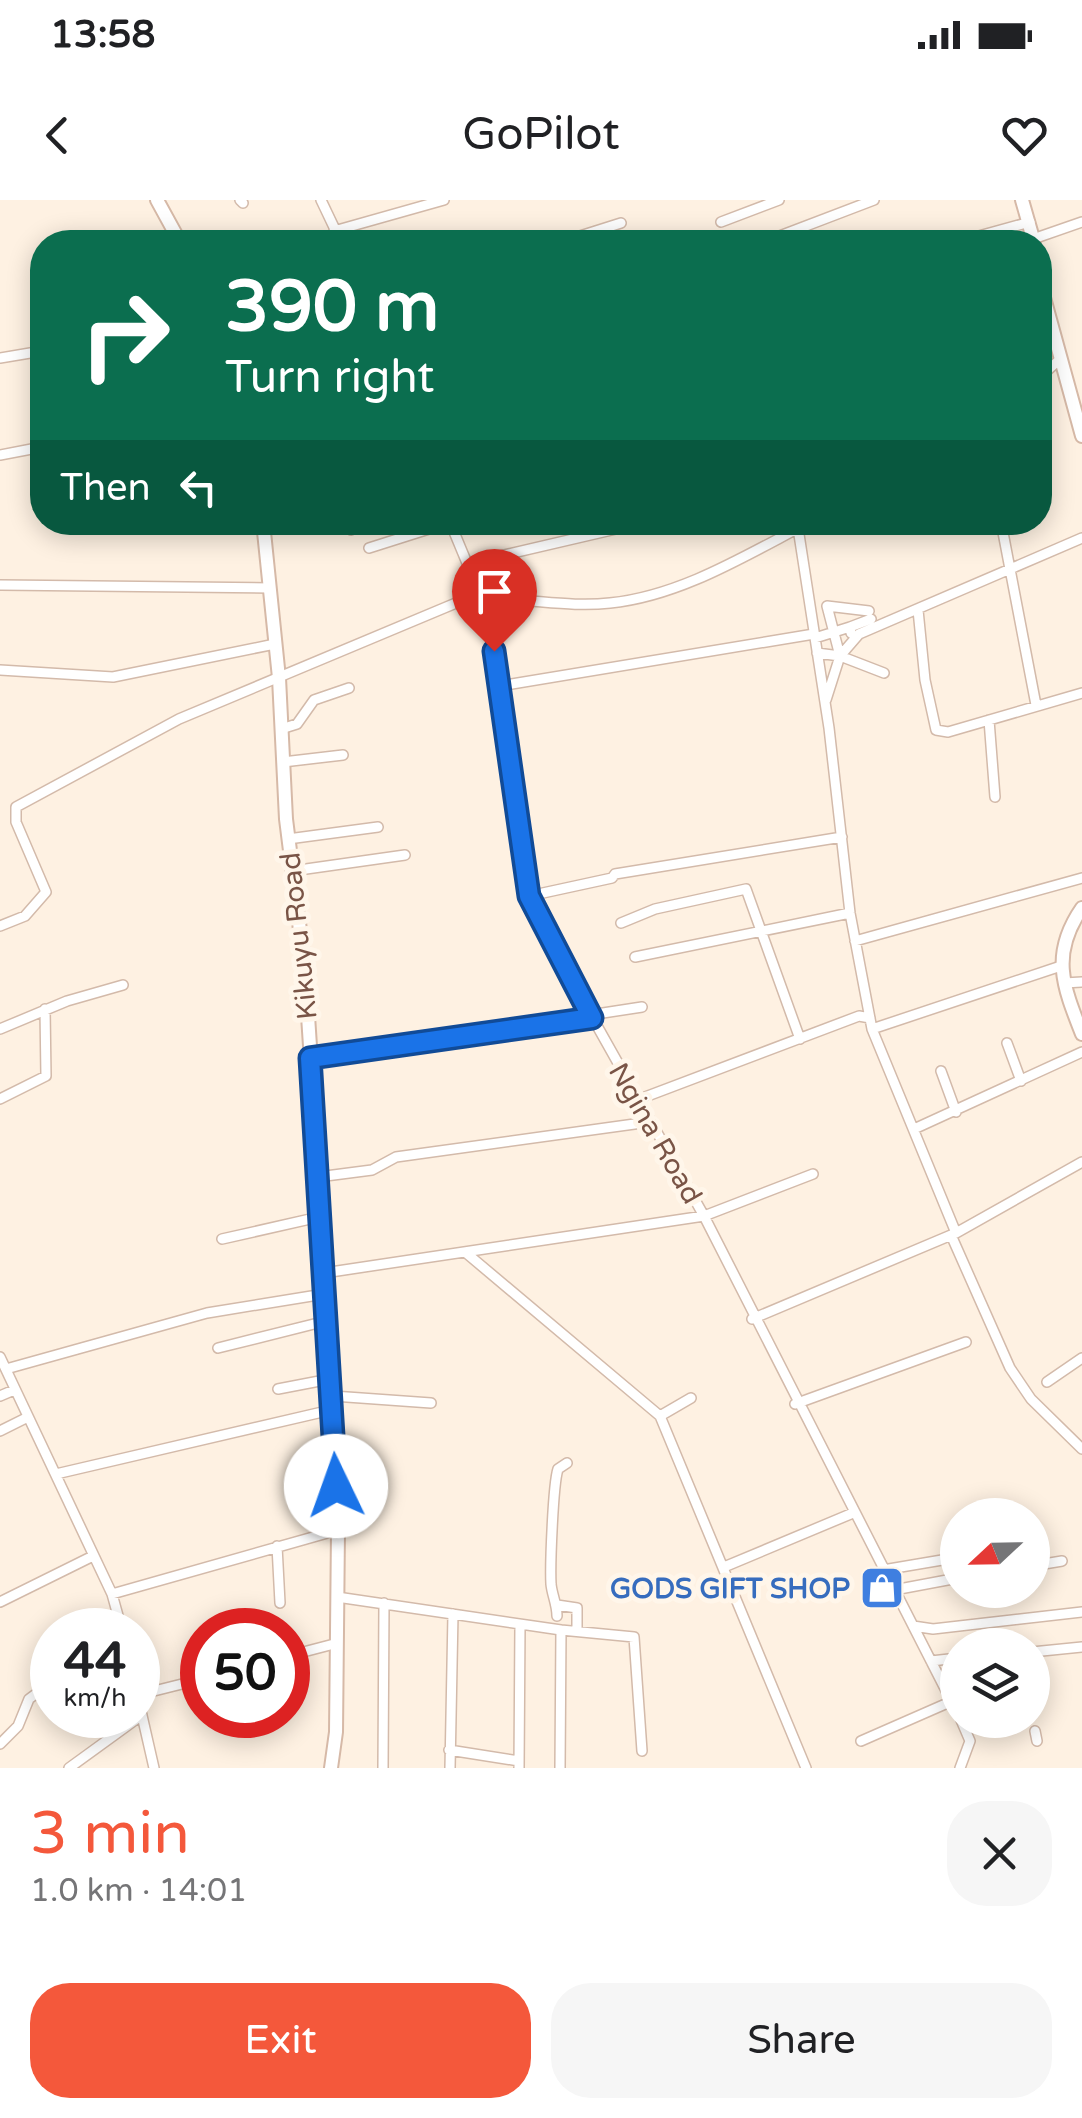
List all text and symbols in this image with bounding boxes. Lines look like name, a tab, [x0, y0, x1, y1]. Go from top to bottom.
text: 13:58	[50, 12, 155, 58]
icon: back	[30, 108, 85, 163]
text: GoPilot	[462, 108, 620, 162]
icon: heart	[997, 108, 1052, 163]
text: 390 m	[225, 266, 439, 350]
icon: right	[60, 270, 190, 400]
text: Turn right	[225, 351, 434, 405]
icon: left	[171, 460, 226, 515]
text: Then	[60, 465, 151, 511]
pin	[452, 549, 537, 652]
icon: arrive	[467, 564, 522, 619]
street label: Kikuyu Road	[273, 851, 325, 1021]
street label: Ngina Road	[601, 1057, 709, 1210]
position arrow	[284, 1434, 388, 1538]
north arrow	[940, 1498, 1050, 1608]
map controls	[940, 1498, 1050, 1738]
shop icon: GODS GIFT SHOP	[859, 1565, 905, 1611]
place label: GODS GIFT SHOP	[610, 1572, 850, 1606]
speed limit sign: 50	[180, 1608, 310, 1738]
button: layers	[940, 1628, 1050, 1738]
text: 44	[64, 1631, 126, 1691]
text: km/h	[64, 1683, 126, 1713]
text: 3 min	[30, 1798, 190, 1870]
button: close	[947, 1801, 1052, 1906]
text: 1.0 km · 14:01	[30, 1872, 247, 1910]
button: Exit	[30, 1983, 531, 2098]
button: Share	[551, 1983, 1052, 2098]

